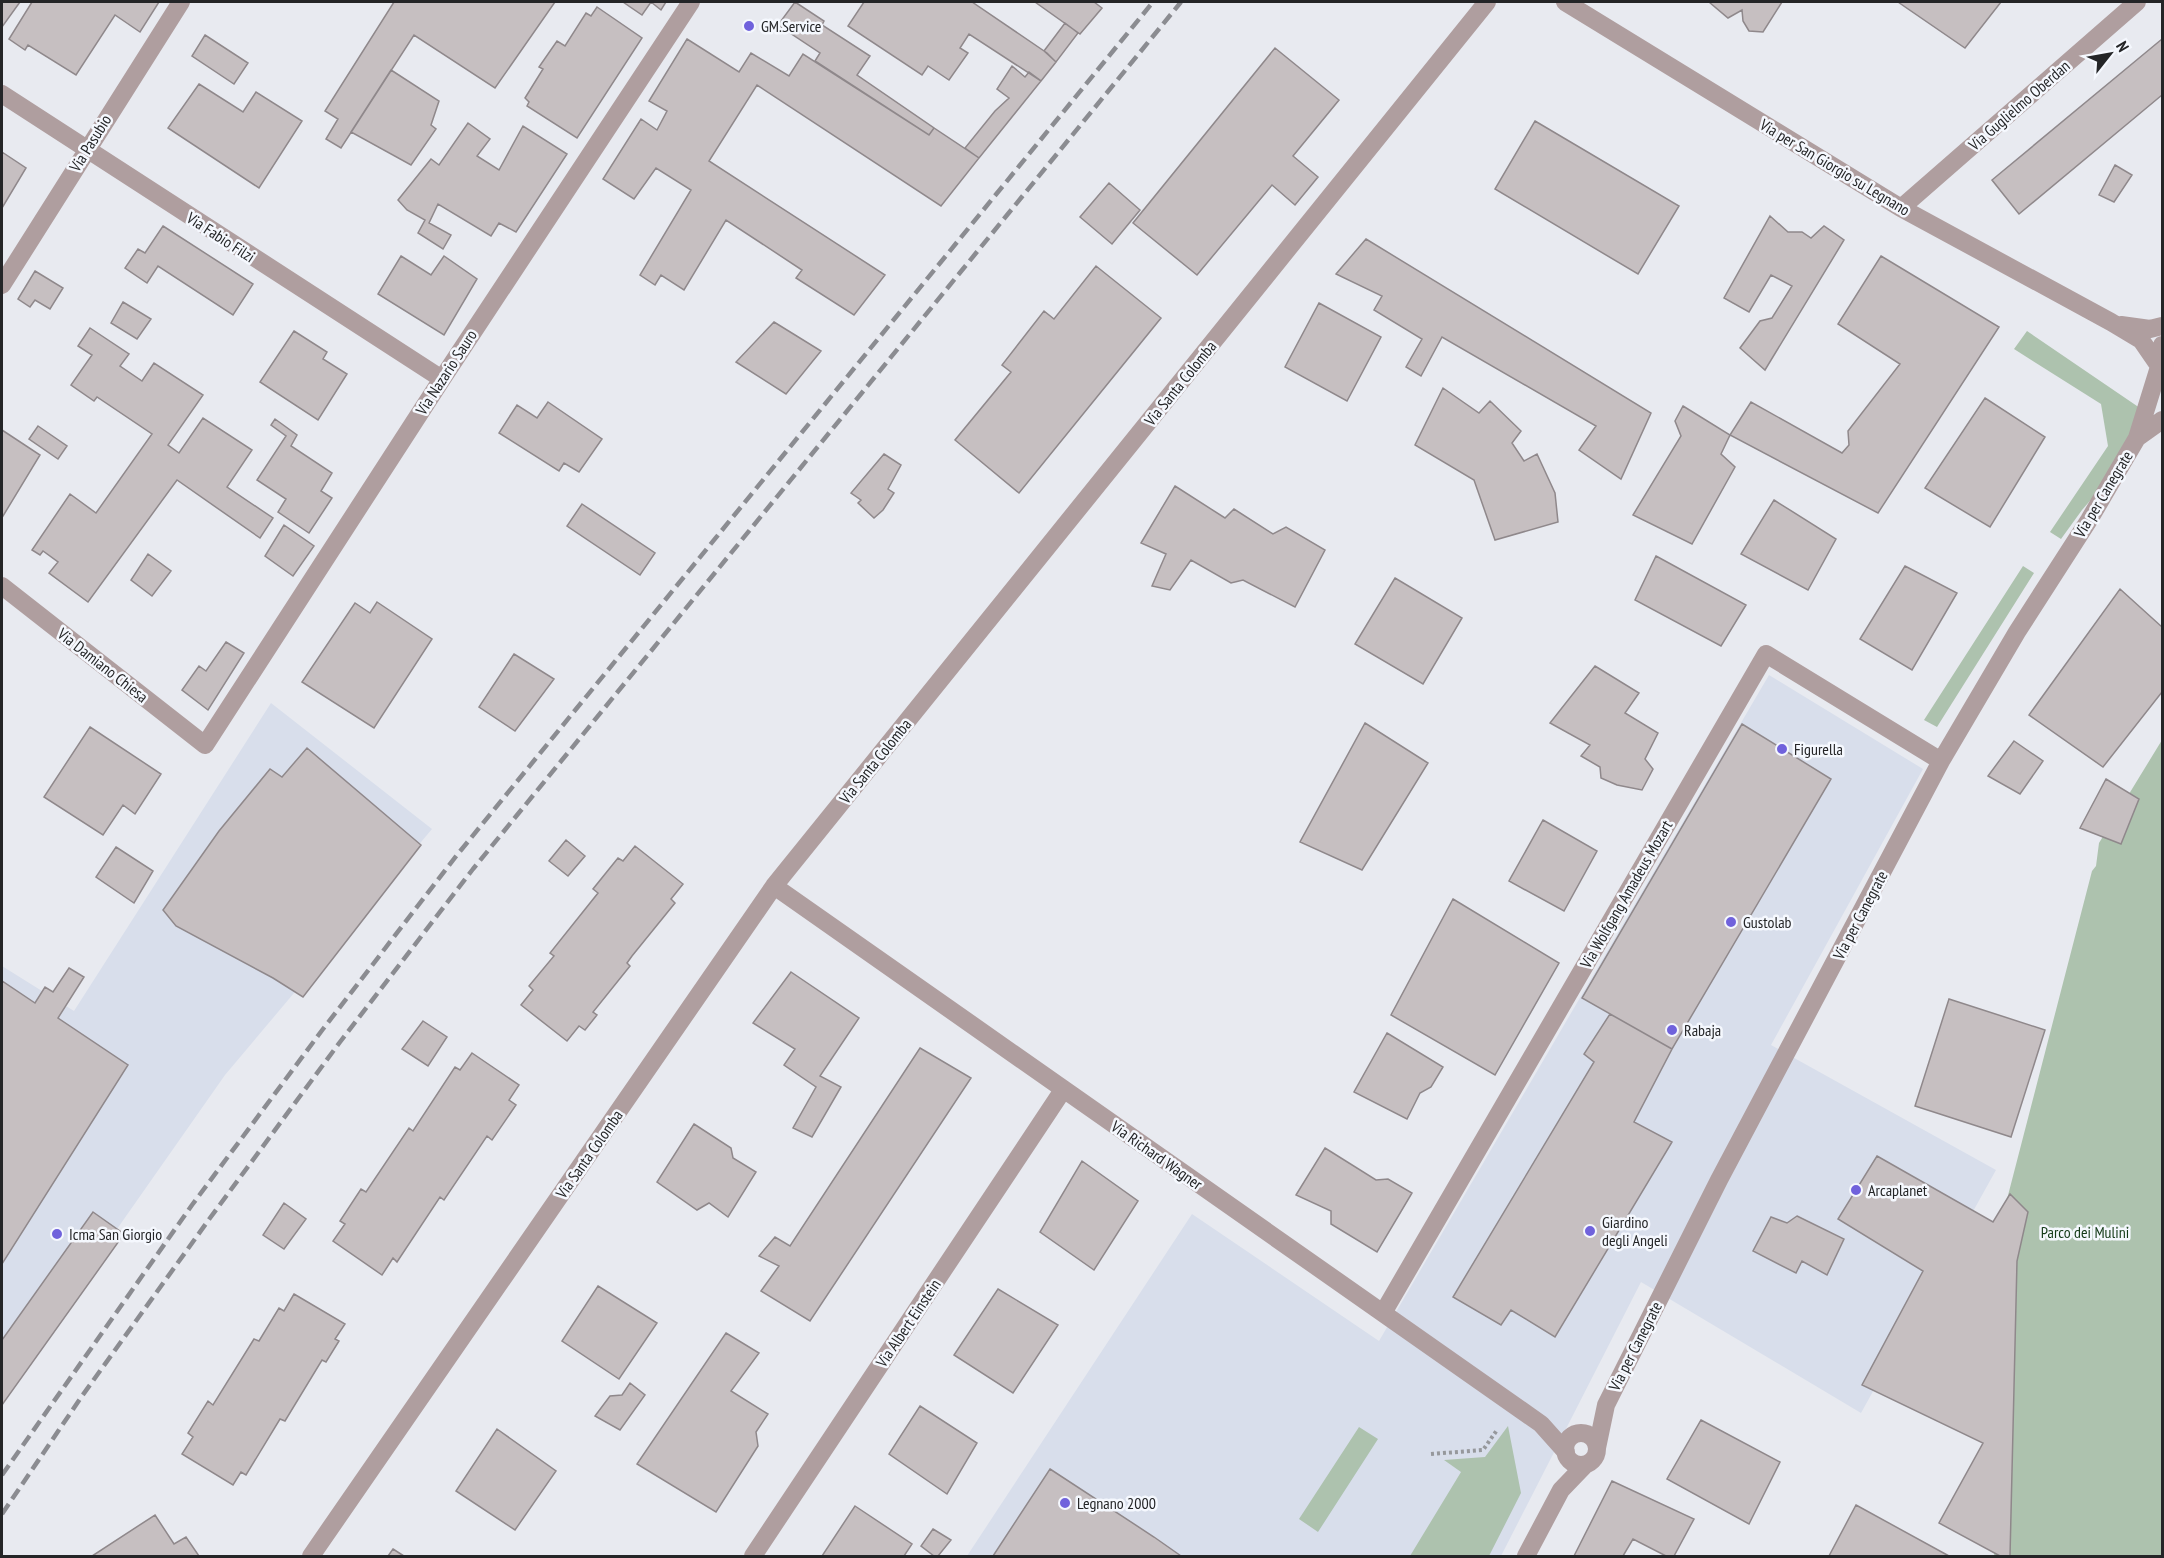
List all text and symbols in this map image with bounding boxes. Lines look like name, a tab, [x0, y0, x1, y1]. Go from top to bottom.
place label: GM.Service	[761, 16, 821, 36]
marker: GM.Service	[742, 19, 756, 33]
north arrow	[2080, 24, 2140, 84]
text: N	[2112, 37, 2134, 55]
street label: Via Guglielmo Oberdan	[1963, 56, 2074, 155]
street label: Via Pasubio	[64, 111, 115, 176]
street label: Via per San Giorgio su Legnano	[1756, 114, 1914, 220]
street label: Via Fabio Filzi	[182, 207, 259, 266]
street label: Via Nazario Sauro	[411, 326, 481, 419]
street label: Via Santa Colomba	[1139, 337, 1220, 430]
street label: Via per Canegrate	[2069, 447, 2137, 542]
street label: Via Damiano Chiesa	[53, 623, 152, 707]
street label: Via Santa Colomba	[834, 715, 915, 808]
place label: Figurella	[1794, 739, 1843, 759]
marker: Figurella	[1775, 742, 1789, 756]
street label: Via Wolfgang Amadeus Mozart	[1575, 816, 1677, 972]
street label: Via per Canegrate	[1828, 867, 1892, 964]
place label: Gustolab	[1743, 912, 1792, 932]
marker: Gustolab	[1724, 915, 1738, 929]
place label: Rabaja	[1684, 1020, 1721, 1040]
marker: Rabaja	[1665, 1023, 1679, 1037]
street label: Via Santa Colomba	[551, 1106, 627, 1203]
street label: Via Richard Wagner	[1107, 1116, 1207, 1194]
place label: Arcaplanet	[1868, 1180, 1928, 1200]
marker: Arcaplanet	[1849, 1183, 1863, 1197]
place label: Giardino degli Angeli	[1602, 1212, 1668, 1250]
park label: Parco dei Mulini	[2041, 1222, 2129, 1242]
place label: Icma San Giorgio	[69, 1224, 162, 1244]
marker: Giardino degli Angeli	[1583, 1224, 1597, 1238]
marker: Icma San Giorgio	[50, 1227, 64, 1241]
street label: Via Albert Einstein	[871, 1275, 945, 1372]
street label: Via per Canegrate	[1603, 1298, 1666, 1395]
place label: Legnano 2000	[1077, 1493, 1156, 1513]
marker: Legnano 2000	[1058, 1496, 1072, 1510]

